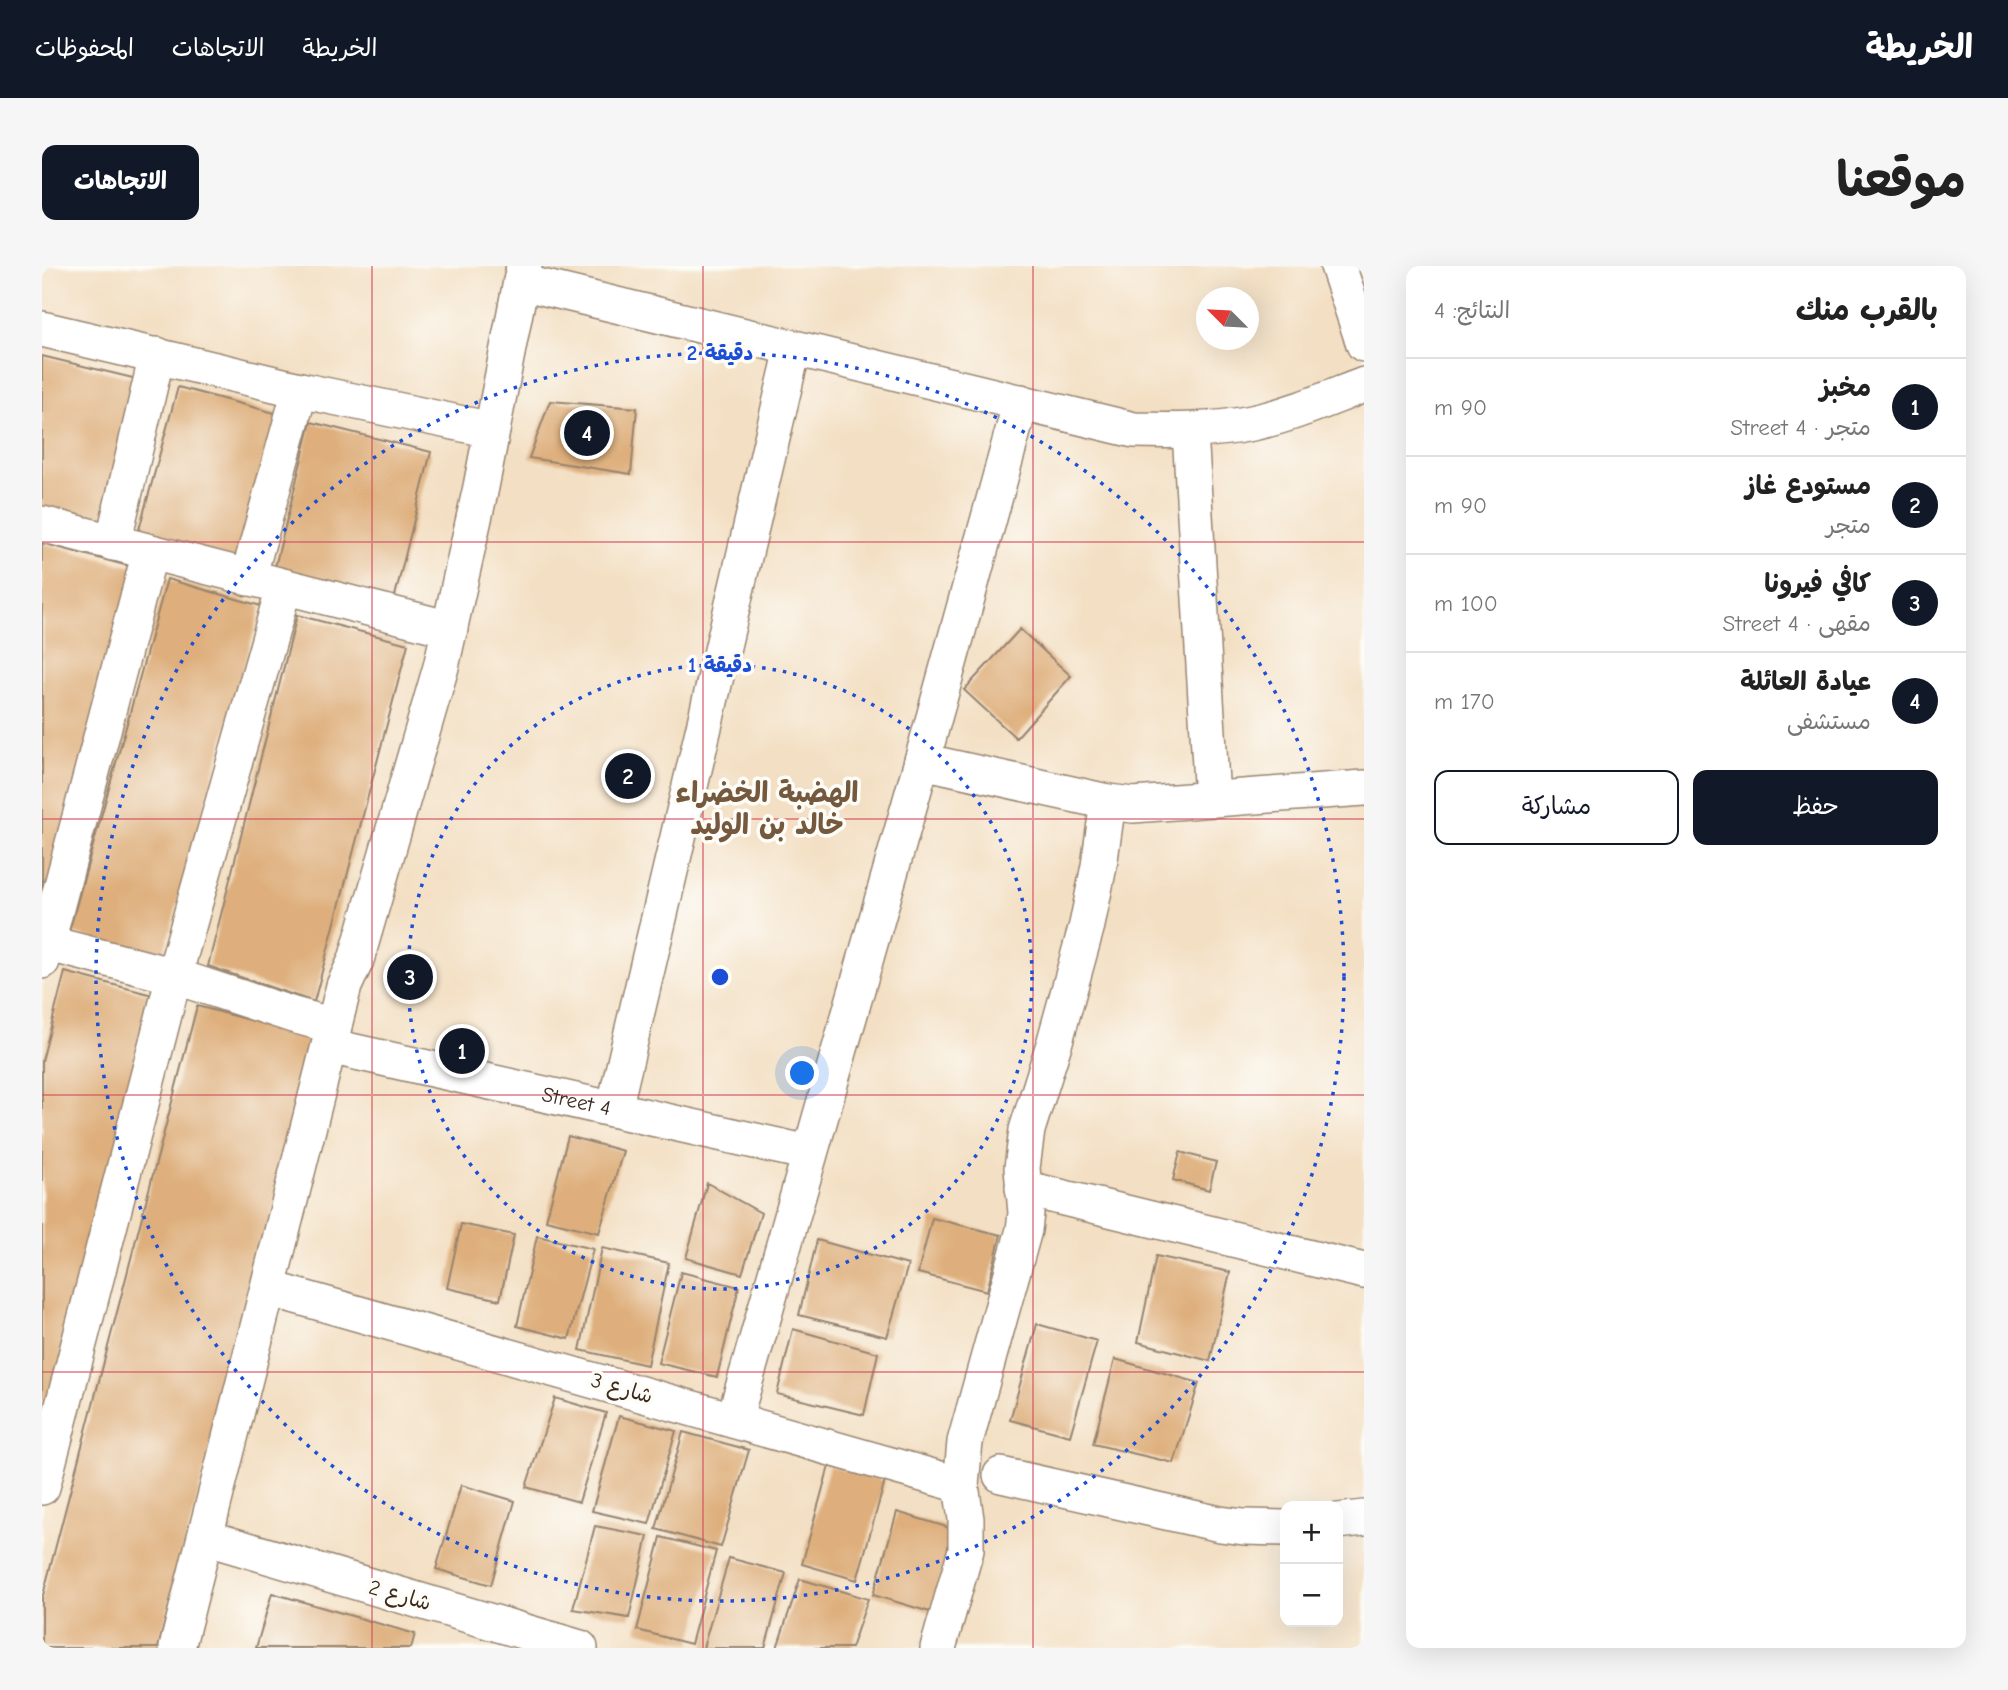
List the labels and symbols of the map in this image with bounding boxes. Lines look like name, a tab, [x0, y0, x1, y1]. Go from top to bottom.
north arrow	[1196, 287, 1259, 350]
text: 2 دقيقة	[687, 341, 753, 366]
pin: 4	[564, 407, 610, 459]
text: 1 دقيقة	[688, 653, 752, 678]
pin: 2	[605, 750, 651, 802]
district label: الهضبة الخضراء خالد بن الوليد	[676, 777, 859, 843]
pin: 3	[387, 951, 433, 1003]
centre of rings	[708, 965, 732, 989]
pin: 1	[439, 1025, 485, 1077]
your location	[785, 1056, 819, 1090]
street label: Street 4	[540, 1082, 613, 1120]
street label: شارع 3	[588, 1368, 656, 1411]
street label: شارع 2	[365, 1575, 434, 1618]

